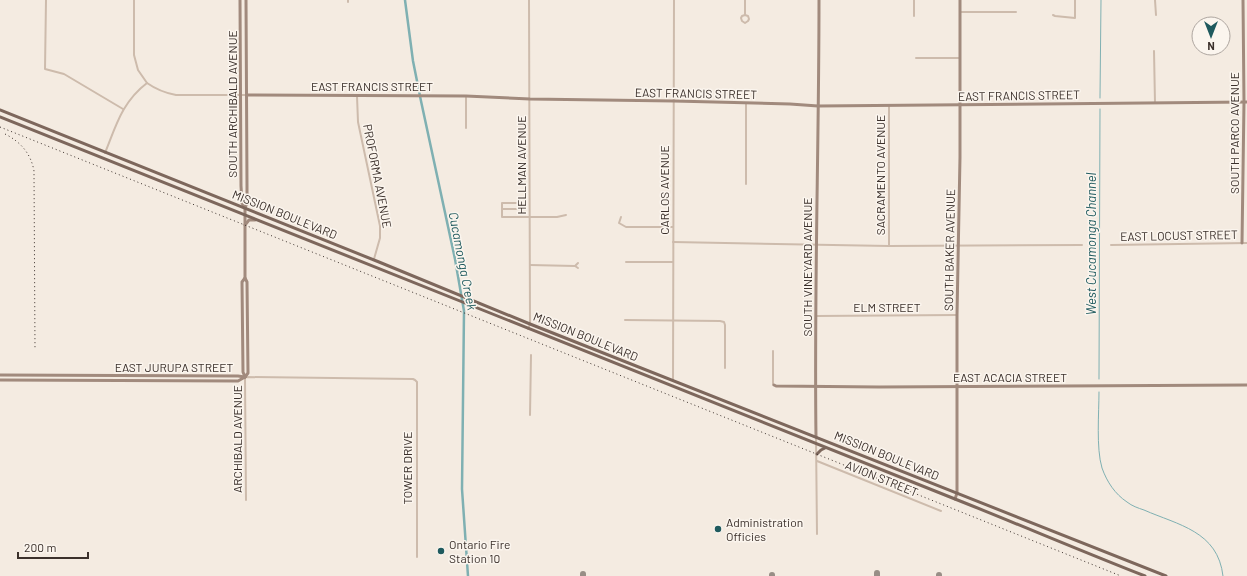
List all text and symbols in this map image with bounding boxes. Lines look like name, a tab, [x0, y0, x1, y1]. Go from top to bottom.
north arrow	[1191, 16, 1231, 56]
street label: SOUTH ARCHIBALD AVENUE	[225, 30, 239, 178]
text: N	[1207, 40, 1215, 53]
street label: SOUTH PARCO AVENUE	[1227, 72, 1241, 194]
street label: EAST FRANCIS STREET	[311, 79, 433, 93]
street label: EAST FRANCIS STREET	[635, 85, 757, 101]
street label: EAST FRANCIS STREET	[958, 87, 1080, 103]
street label: HELLMAN AVENUE	[514, 115, 528, 215]
street label: SACRAMENTO AVENUE	[873, 115, 887, 235]
street label: PROFORMA AVENUE	[361, 123, 395, 229]
street label: CARLOS AVENUE	[657, 145, 671, 235]
water label: West Cucamonga Channel	[1083, 173, 1099, 315]
street label: MISSION BOULEVARD	[231, 187, 339, 241]
street label: SOUTH BAKER AVENUE	[941, 189, 957, 311]
street label: SOUTH VINEYARD AVENUE	[800, 198, 814, 337]
water label: Cucamonga Creek	[446, 210, 481, 312]
street label: EAST LOCUST STREET	[1120, 227, 1238, 243]
street label: ELM STREET	[853, 300, 921, 314]
street label: MISSION BOULEVARD	[532, 309, 640, 363]
street label: EAST JURUPA STREET	[115, 360, 234, 374]
street label: EAST ACACIA STREET	[953, 370, 1067, 384]
street label: ARCHIBALD AVENUE	[230, 385, 244, 493]
street label: MISSION BOULEVARD	[833, 428, 941, 482]
street label: TOWER DRIVE	[400, 431, 414, 505]
street label: AVION STREET	[844, 457, 921, 499]
place label: Administration Officies	[726, 515, 803, 543]
marker: Administration Officies	[713, 524, 723, 534]
scale bar	[18, 534, 88, 560]
place label: Ontario Fire Station 10	[449, 537, 510, 565]
text: 200 m	[24, 540, 56, 554]
marker: Ontario Fire Station 10	[436, 546, 446, 556]

